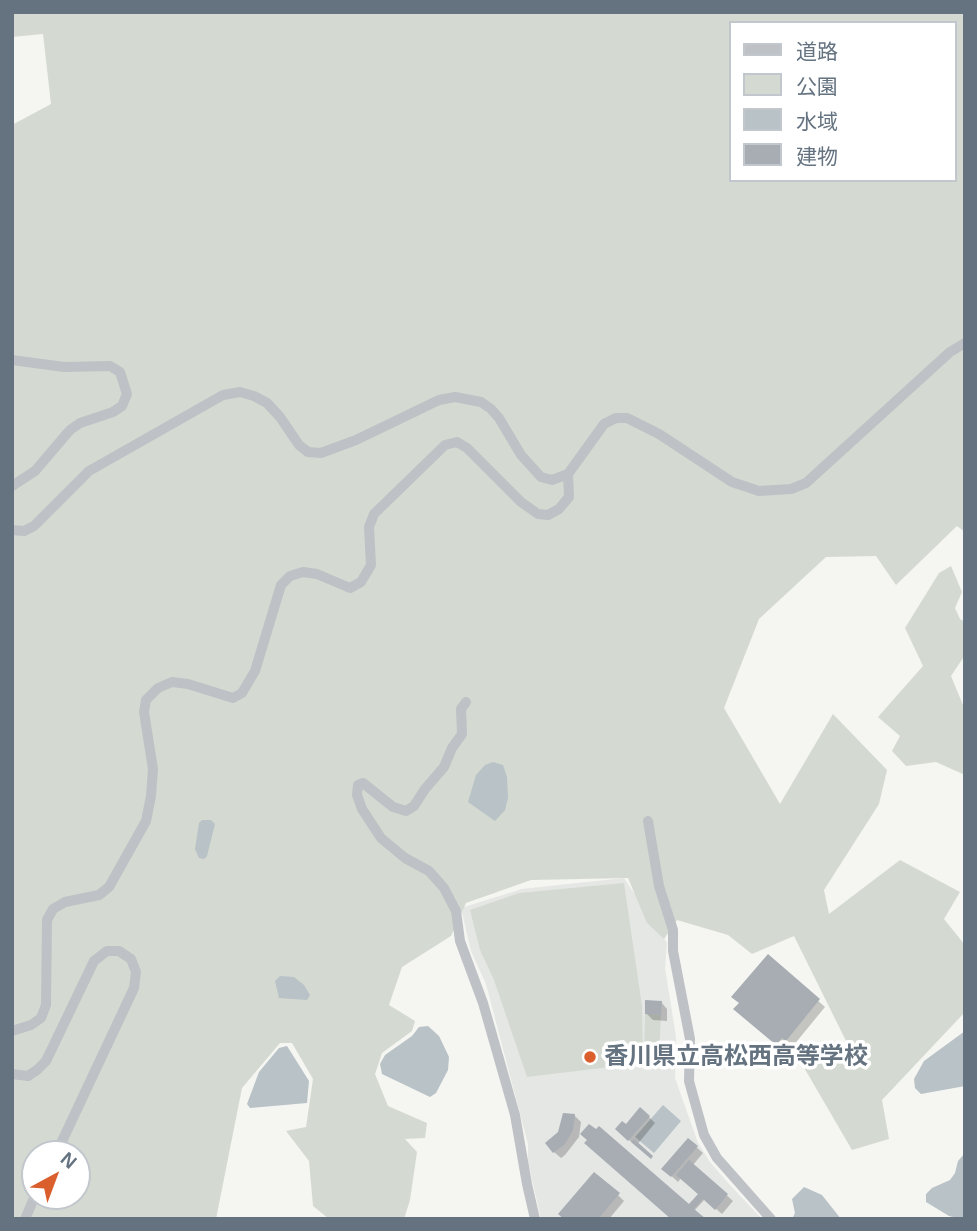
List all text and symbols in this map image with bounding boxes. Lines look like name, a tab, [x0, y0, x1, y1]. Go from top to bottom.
legend	[729, 21, 956, 182]
text: 道路	[796, 40, 838, 63]
text: 公園	[796, 75, 838, 98]
text: 水域	[796, 110, 838, 133]
text: 建物	[796, 145, 838, 168]
place label: 香川県立高松西高等学校	[604, 1043, 868, 1071]
marker: 香川県立高松西高等学校	[582, 1049, 598, 1065]
north arrow	[21, 1140, 91, 1210]
text: N	[57, 1148, 81, 1173]

